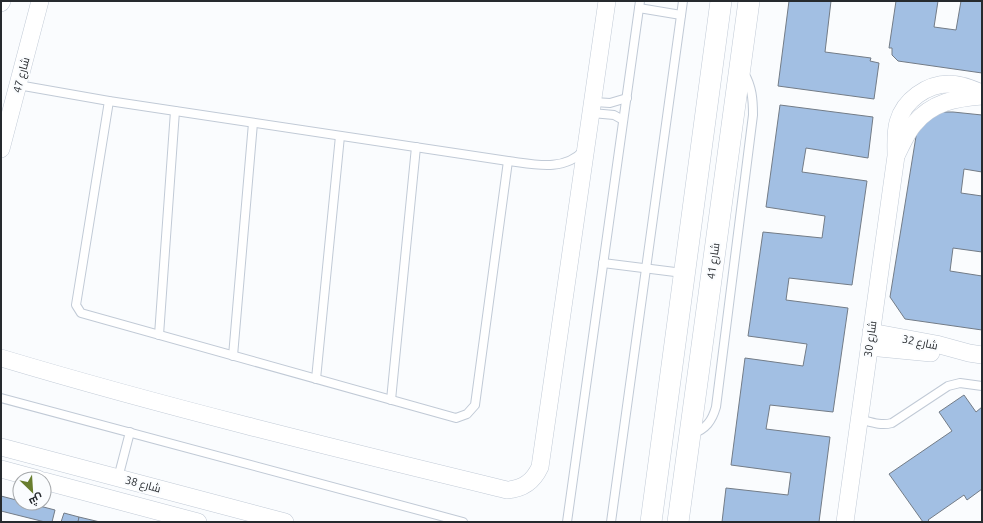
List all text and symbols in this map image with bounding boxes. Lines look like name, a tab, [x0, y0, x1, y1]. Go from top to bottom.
street label: شارع 47	[11, 56, 33, 95]
street label: شارع 41	[705, 242, 723, 280]
street label: شارع 30	[862, 320, 880, 358]
street label: شارع 32	[901, 332, 939, 354]
north arrow	[12, 471, 52, 511]
street label: شارع 38	[123, 474, 162, 496]
text: ش	[27, 491, 45, 508]

